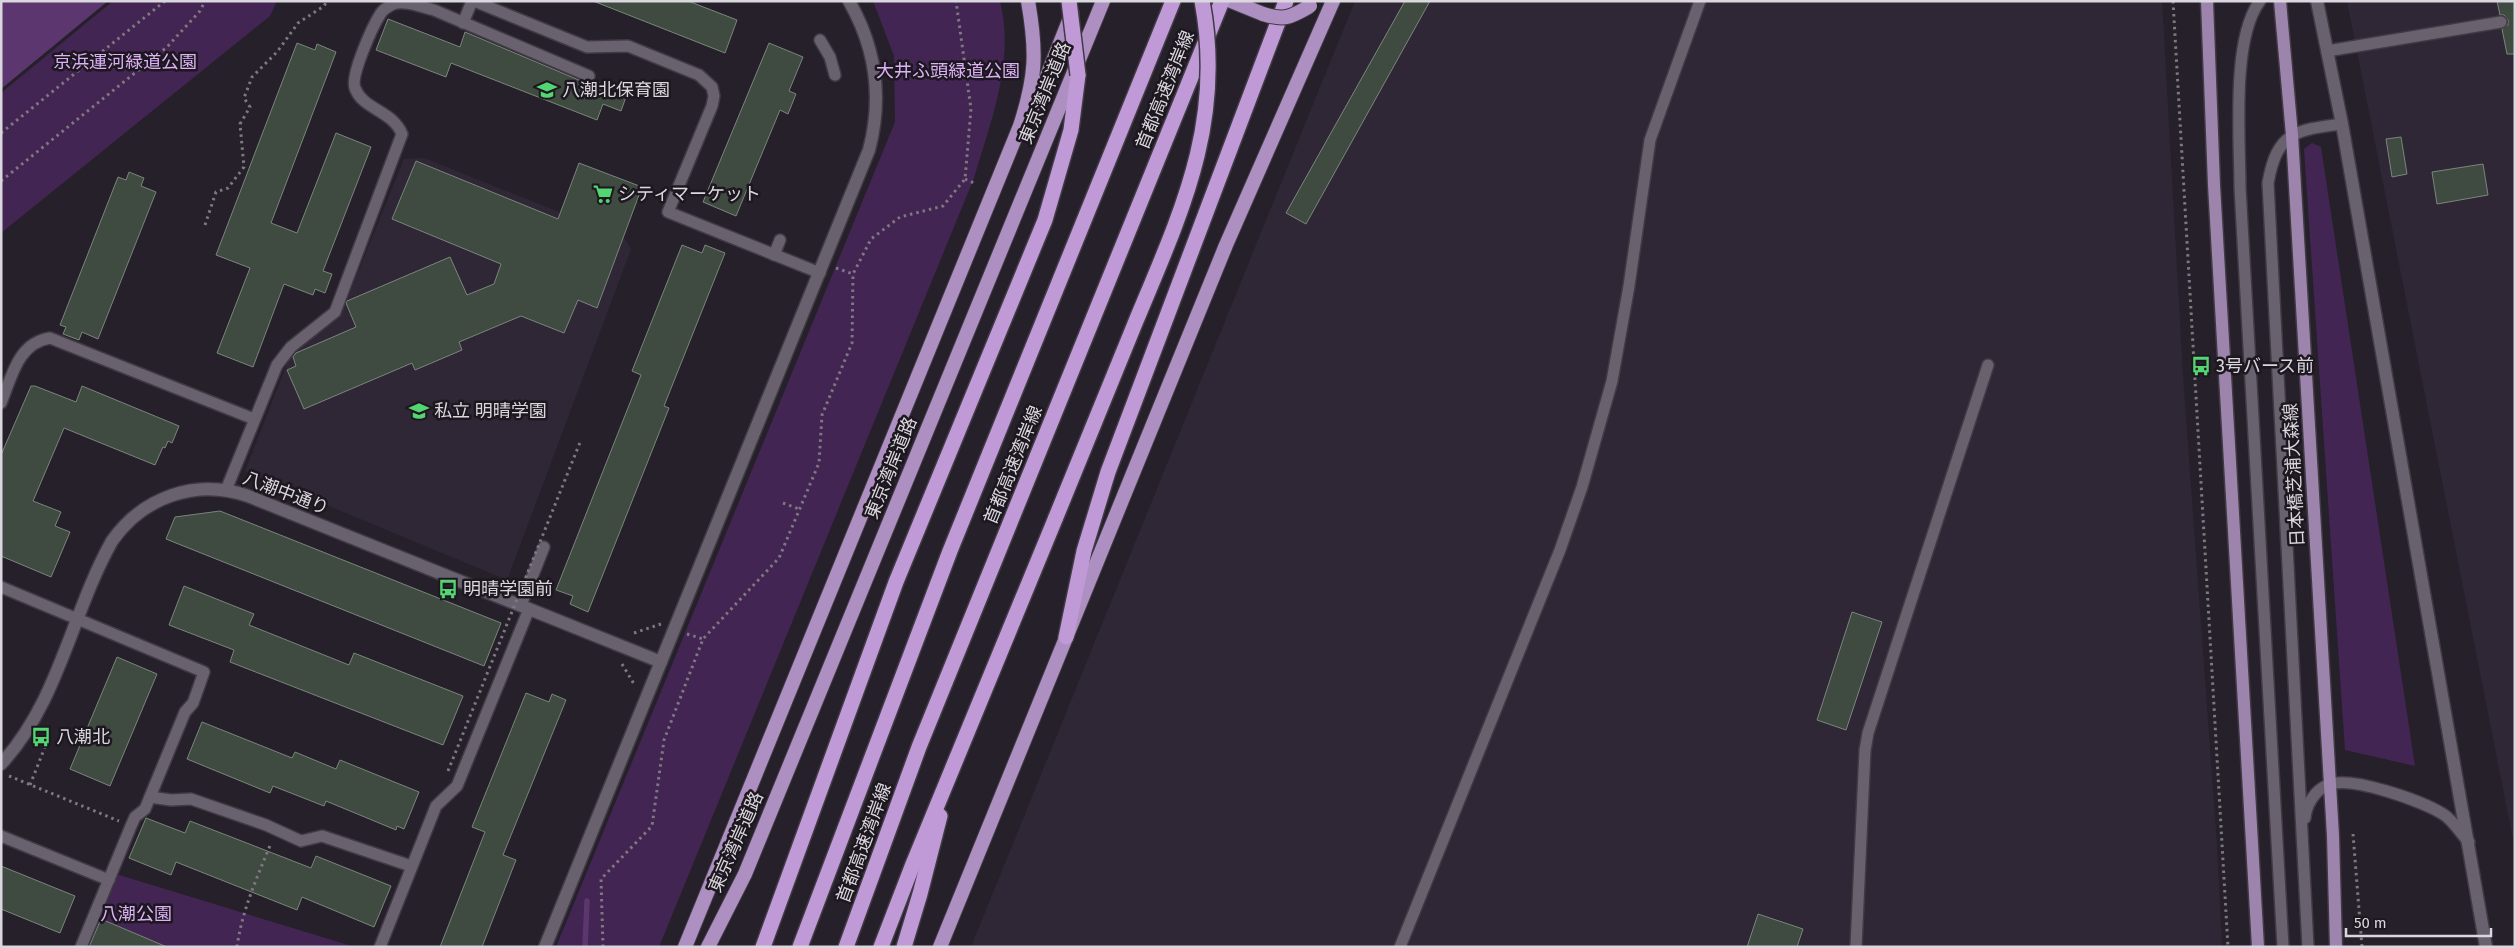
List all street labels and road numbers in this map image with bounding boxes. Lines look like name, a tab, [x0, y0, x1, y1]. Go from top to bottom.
street label: 首都高速湾岸線	[1131, 27, 1199, 153]
street label: 東京湾岸道路	[1015, 39, 1075, 147]
street label: 首都高速湾岸線	[979, 402, 1047, 528]
street label: 日本橋芝浦大森線	[2279, 403, 2309, 547]
street label: 東京湾岸道路	[861, 414, 921, 522]
street label: 八潮中通り	[240, 467, 332, 519]
street label: 首都高速湾岸線	[832, 780, 896, 906]
street label: 東京湾岸道路	[704, 788, 768, 896]

